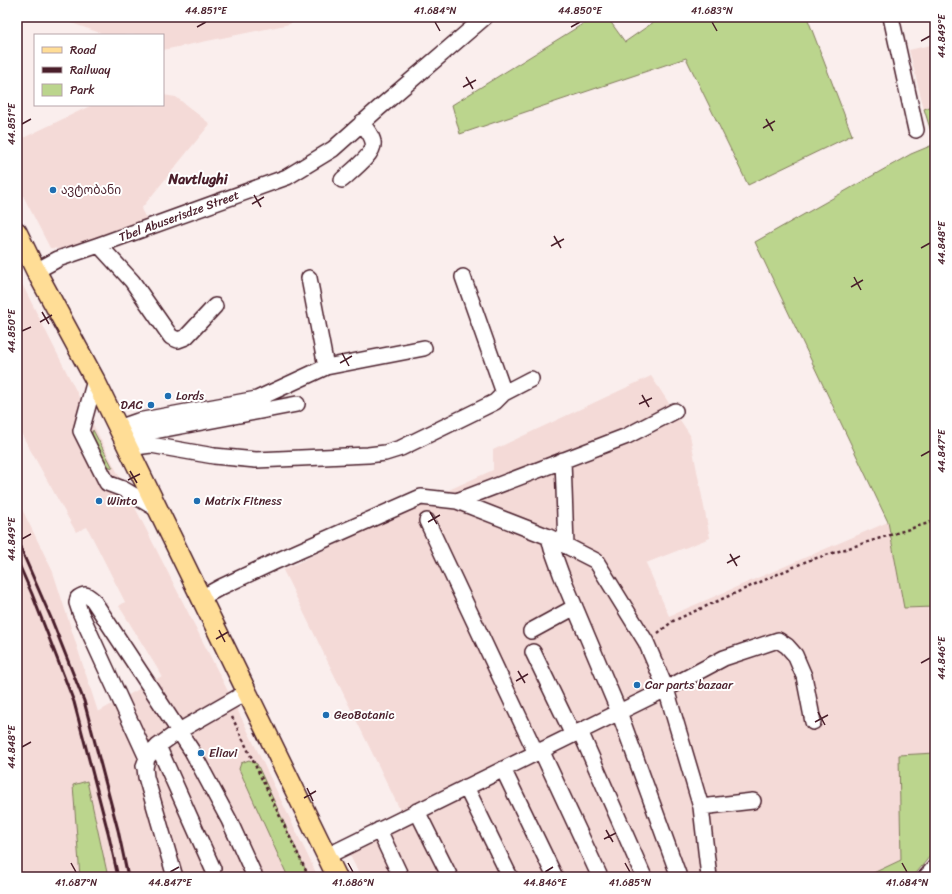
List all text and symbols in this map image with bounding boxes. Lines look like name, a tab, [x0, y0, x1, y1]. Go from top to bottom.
text: 44.851°E	[185, 2, 228, 20]
text: 41.684°N	[414, 2, 456, 20]
text: 44.850°E	[558, 2, 603, 20]
text: 41.683°N	[691, 2, 733, 20]
text: 44.849°E	[933, 13, 951, 58]
legend	[34, 34, 164, 106]
text: Road	[70, 39, 97, 61]
text: Railway	[70, 59, 111, 81]
text: Park	[70, 79, 95, 101]
text: 44.851°E	[3, 102, 21, 145]
district label: Navtlughi	[167, 167, 229, 192]
place label: ავტობანი	[61, 179, 121, 201]
street label: Tbel Abuserisdze Street	[116, 184, 242, 248]
marker: ავტობანი	[48, 185, 58, 195]
text: 44.848°E	[933, 220, 951, 265]
text: 44.850°E	[3, 308, 21, 353]
place label: Lords	[176, 385, 204, 407]
marker: Lords	[163, 391, 173, 401]
place label: DAC	[120, 394, 144, 416]
marker: DAC	[146, 400, 156, 410]
text: 44.847°E	[933, 428, 951, 473]
place label: Winto	[107, 490, 137, 512]
place label: Matrix Fitness	[205, 490, 282, 512]
marker: Winto	[94, 496, 104, 506]
marker: Matrix Fitness	[192, 496, 202, 506]
text: 44.849°E	[3, 516, 21, 561]
text: 44.846°E	[933, 635, 951, 680]
place label: Car parts bazaar	[645, 674, 734, 696]
marker: Car parts bazaar	[632, 680, 642, 690]
place label: GeoBotanic	[334, 704, 394, 726]
marker: GeoBotanic	[321, 710, 331, 720]
text: 44.848°E	[3, 724, 21, 769]
place label: Eliavi	[209, 742, 238, 764]
marker: Eliavi	[196, 748, 206, 758]
text: 41.687°N	[55, 874, 97, 892]
text: 44.847°E	[148, 874, 193, 892]
text: 41.686°N	[332, 874, 374, 892]
text: 44.846°E	[523, 874, 568, 892]
text: 41.685°N	[609, 874, 651, 892]
text: 41.684°N	[886, 874, 928, 892]

